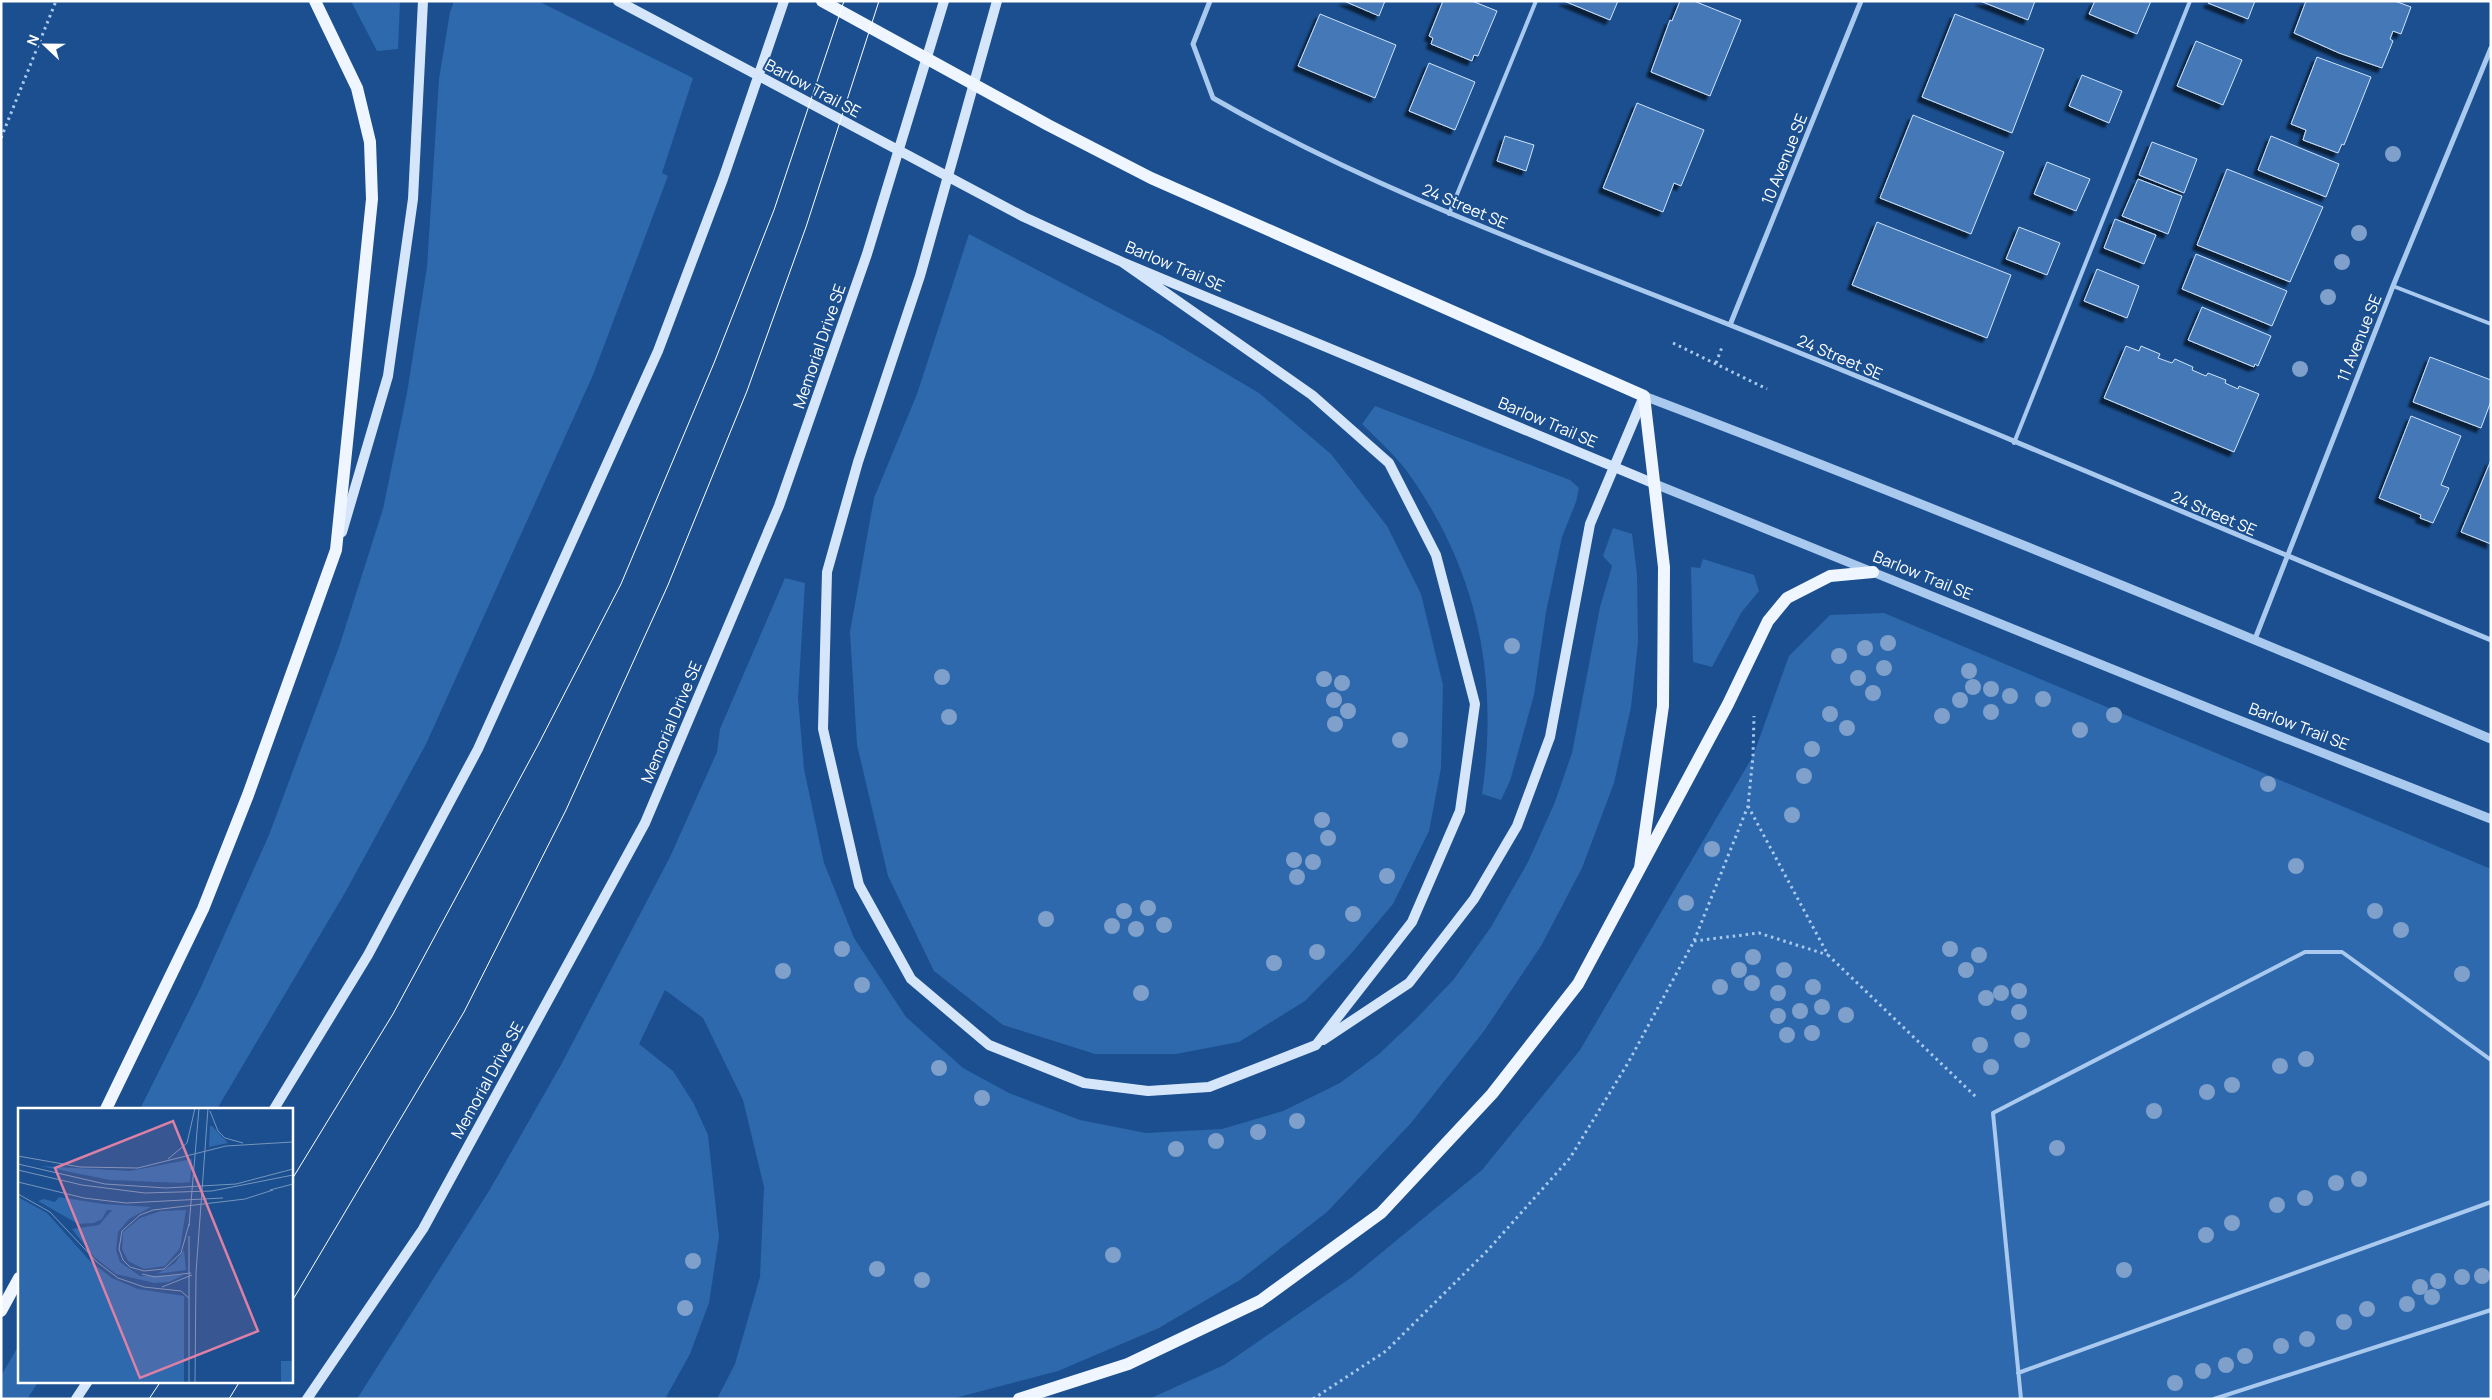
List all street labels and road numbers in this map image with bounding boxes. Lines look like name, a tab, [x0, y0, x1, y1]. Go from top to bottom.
street label: Barlow Trail SE	[761, 54, 865, 122]
street label: 10 Avenue SE	[1756, 110, 1812, 208]
street label: 24 Street SE	[1419, 178, 1511, 234]
street label: Barlow Trail SE	[1122, 235, 1228, 297]
street label: Memorial Drive SE	[787, 281, 851, 411]
street label: 11 Avenue SE	[2331, 291, 2387, 385]
street label: 24 Street SE	[1794, 329, 1886, 385]
street label: Barlow Trail SE	[1495, 391, 1601, 453]
street label: 24 Street SE	[2168, 485, 2260, 541]
street label: Barlow Trail SE	[1870, 545, 1976, 605]
street label: Memorial Drive SE	[635, 658, 707, 786]
street label: Barlow Trail SE	[2246, 697, 2352, 755]
street label: Memorial Drive SE	[446, 1018, 528, 1142]

